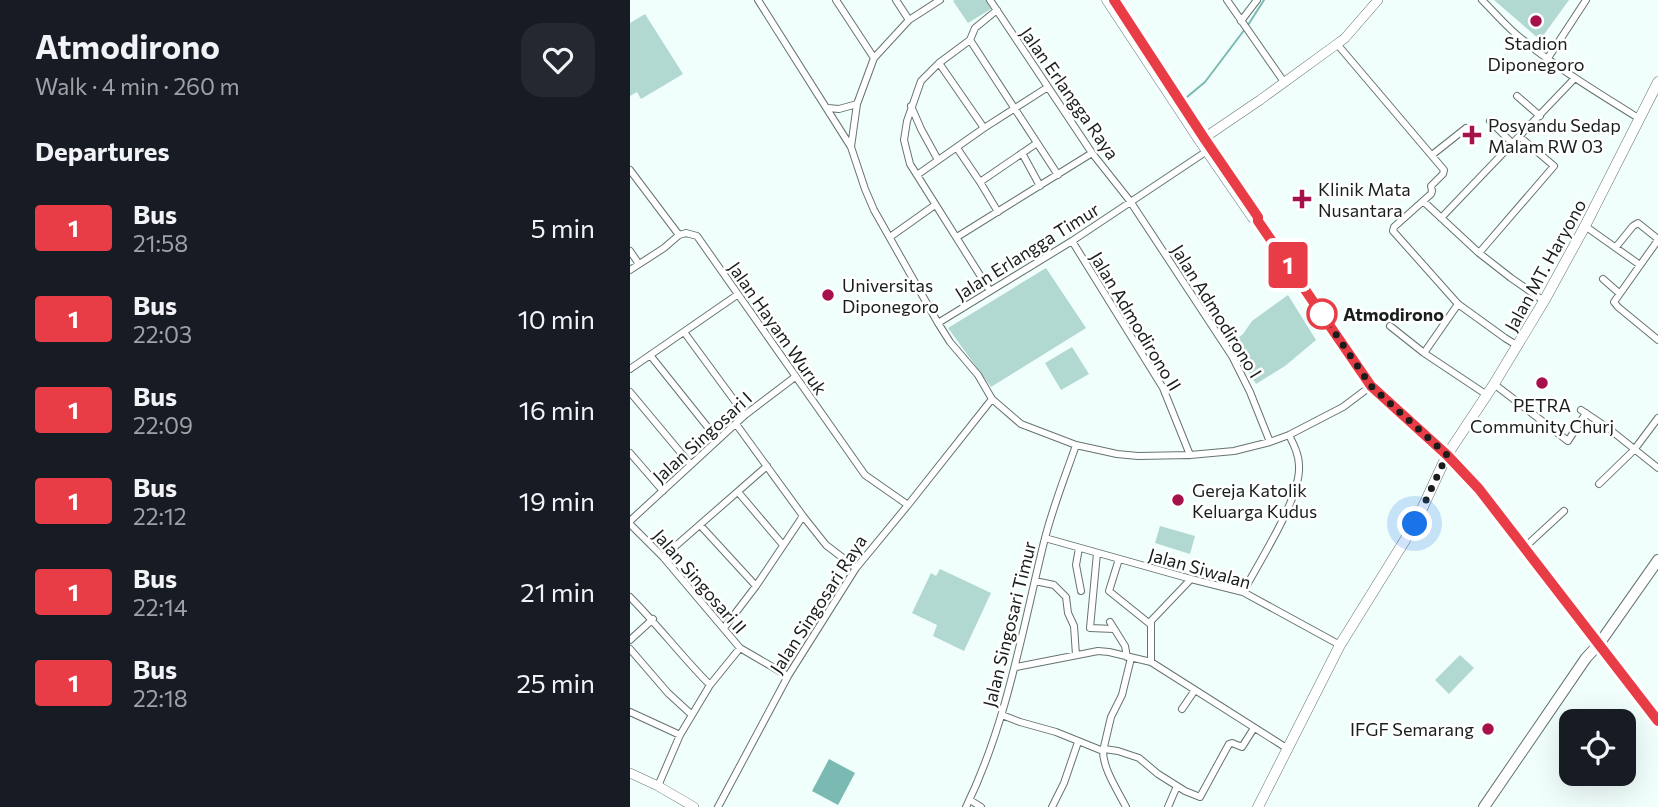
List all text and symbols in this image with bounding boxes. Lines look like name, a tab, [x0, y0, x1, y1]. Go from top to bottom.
marker: Stadion Diponegoro	[1528, 13, 1544, 29]
button: heart	[521, 23, 595, 97]
street label: Jalan Erlangga Raya	[1016, 23, 1124, 163]
text: Atmodirono	[35, 25, 220, 66]
place label: Stadion Diponegoro	[1487, 32, 1585, 75]
text: Walk · 4 min · 260 m	[35, 72, 240, 100]
place label: Posyandu Sedap Malam RW 03	[1488, 114, 1621, 157]
marker: Posyandu Sedap Malam RW 03	[1462, 125, 1482, 145]
text: Departures	[35, 135, 170, 166]
place label: Klinik Mata Nusantara	[1318, 178, 1411, 221]
marker: Klinik Mata Nusantara	[1292, 189, 1312, 209]
street label: Jalan MT. Haryono	[1500, 195, 1590, 335]
text: Bus	[133, 198, 177, 229]
street label: Jalan Erlangga Timur	[951, 198, 1103, 304]
text: 5 min	[531, 212, 595, 243]
text: 1	[68, 213, 79, 242]
text: 21:58	[133, 229, 188, 257]
street label: Jalan Admodirono I	[1167, 240, 1267, 382]
line badge: 1	[1265, 242, 1311, 288]
street label: Jalan Admodirono II	[1086, 247, 1186, 395]
text: 1	[1283, 250, 1293, 279]
street label: Jalan Hayam Wuruk	[724, 257, 832, 399]
place label: Universitas Diponegoro	[842, 274, 939, 317]
marker: Universitas Diponegoro	[820, 287, 836, 303]
text: Bus	[133, 289, 177, 320]
marker: Atmodirono	[1307, 299, 1337, 329]
text: 10 min	[518, 303, 595, 334]
place label: Atmodirono	[1343, 303, 1444, 325]
text: 1	[68, 304, 79, 333]
text: 22:03	[133, 320, 192, 348]
marker: PETRA Community Churj	[1534, 375, 1550, 391]
text: Bus	[133, 380, 177, 411]
street label: Jalan Singosari I	[648, 387, 756, 487]
text: 16 min	[519, 394, 595, 425]
place label: PETRA Community Churj	[1470, 394, 1614, 437]
text: 1	[68, 395, 79, 424]
text: 22:09	[133, 411, 193, 439]
text: Bus	[133, 471, 177, 502]
place label: Gereja Katolik Keluarga Kudus	[1192, 479, 1317, 522]
text: 19 min	[519, 485, 595, 516]
text: 1	[68, 486, 79, 515]
marker: Gereja Katolik Keluarga Kudus	[1170, 492, 1186, 508]
text: 22:12	[133, 502, 187, 530]
your location	[1397, 506, 1432, 541]
street label: Jalan Singosari II	[649, 524, 751, 638]
street label: Jalan Singosari Raya	[765, 531, 871, 677]
street label: Jalan Singosari Timur	[978, 539, 1040, 709]
street label: Jalan Siwalan	[1146, 543, 1254, 593]
text: Bus	[133, 562, 177, 593]
text: 21 min	[520, 576, 595, 607]
text: 1	[68, 577, 79, 606]
text: 22:14	[133, 593, 188, 621]
text: Bus	[133, 653, 177, 684]
text: 25 min	[516, 667, 595, 698]
text: 1	[68, 668, 79, 697]
text: 22:18	[133, 684, 188, 712]
map controls	[1559, 709, 1636, 786]
button: locate	[1559, 709, 1636, 786]
place label: IFGF Semarang	[1350, 718, 1474, 740]
marker: IFGF Semarang	[1480, 721, 1496, 737]

